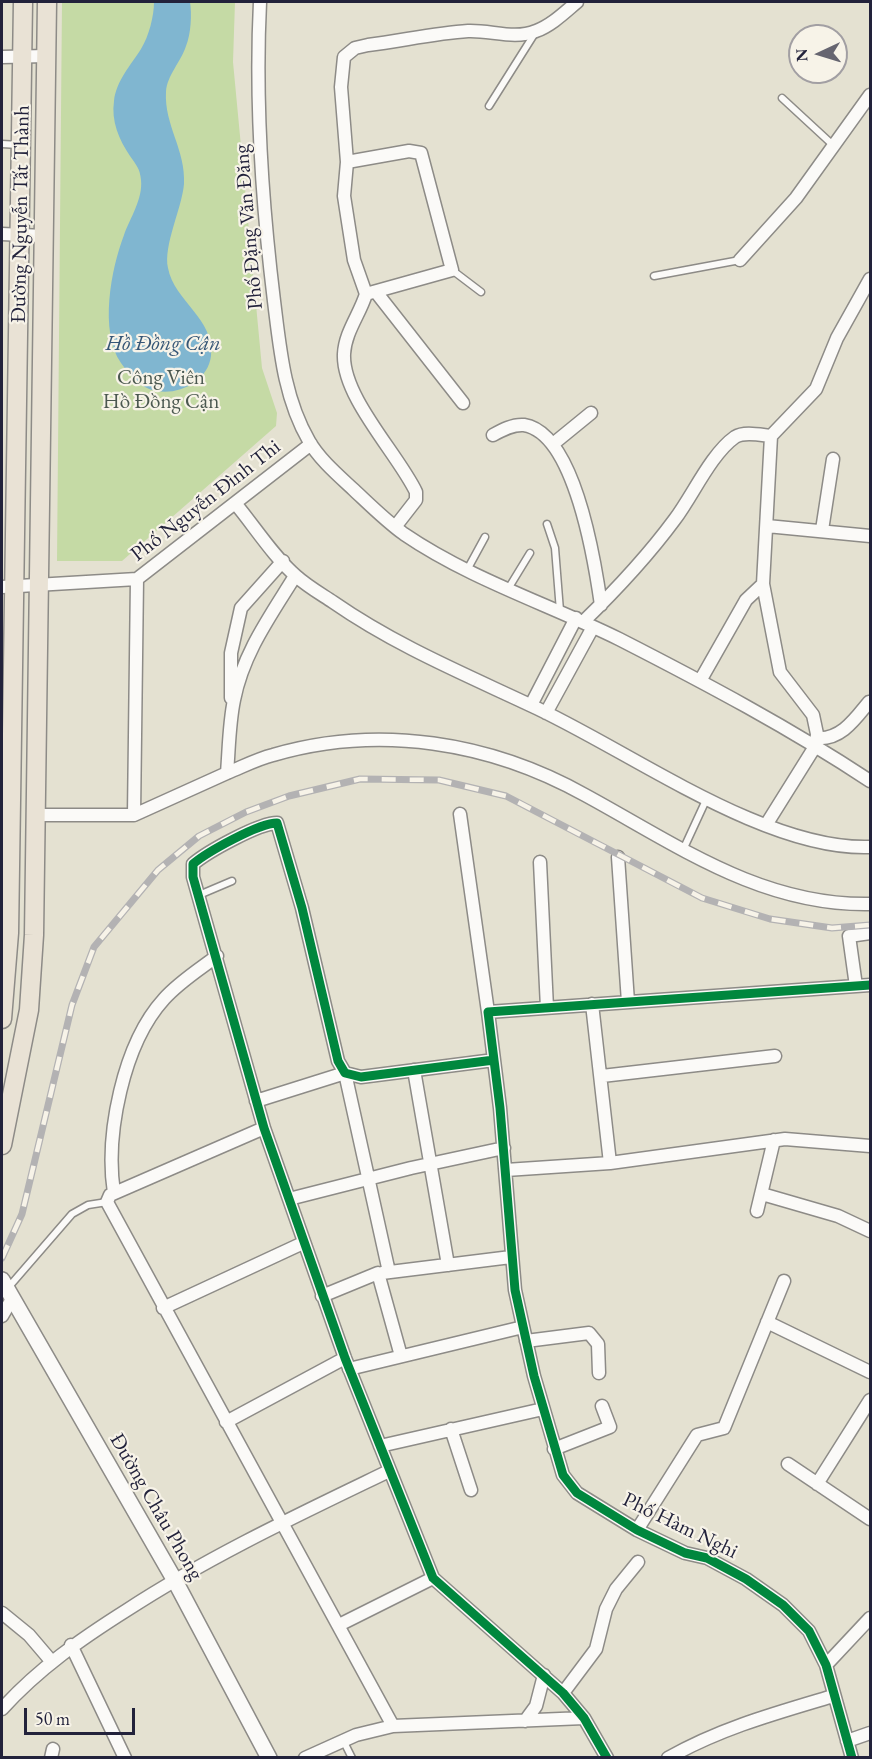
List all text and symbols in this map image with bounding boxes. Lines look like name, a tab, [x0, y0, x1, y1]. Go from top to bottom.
north arrow	[788, 24, 848, 84]
text: N	[791, 48, 812, 62]
street label: Đường Nguyễn Tất Thành	[7, 105, 35, 323]
street label: Phố Đặng Văn Đăng	[229, 143, 269, 311]
water label: Hồ Đồng Cận	[105, 331, 221, 357]
park label: Công Viên Hồ Đồng Cận	[103, 365, 219, 415]
street label: Phố Nguyễn Đình Thi	[126, 435, 286, 567]
street label: Đường Châu Phong	[104, 1429, 208, 1585]
street label: Phố Hàm Nghi	[618, 1487, 742, 1565]
scale bar	[27, 1696, 138, 1734]
text: 50 m	[35, 1707, 70, 1730]

